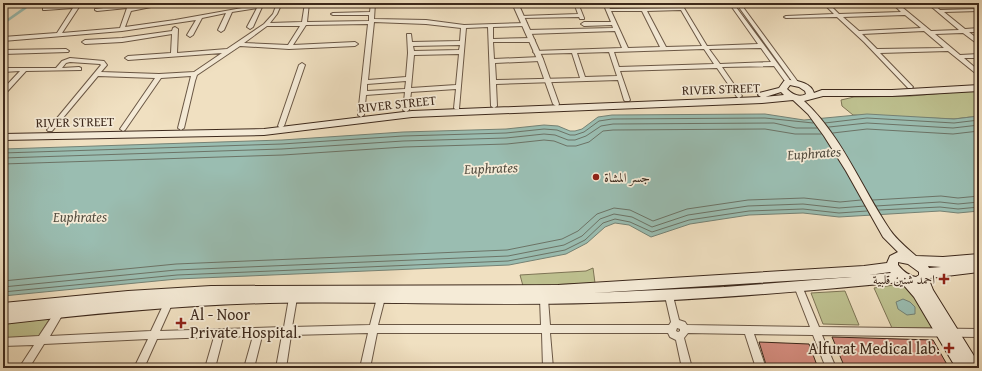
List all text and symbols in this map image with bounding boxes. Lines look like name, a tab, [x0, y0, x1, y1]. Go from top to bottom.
street label: RIVER STREET	[681, 78, 761, 100]
street label: RIVER STREET	[357, 90, 438, 118]
street label: RIVER STREET	[36, 112, 115, 132]
water label: Euphrates	[785, 141, 842, 165]
water label: Euphrates	[463, 157, 518, 179]
place label: جسر المشاة	[604, 168, 650, 187]
marker: جسر المشاة	[591, 172, 601, 182]
water label: Euphrates	[52, 207, 107, 227]
place label: احمد شنين قلبية	[873, 270, 935, 289]
marker: احمد شنين قلبية	[938, 273, 950, 285]
place label: Al - Noor Private Hospital.	[190, 302, 302, 344]
marker: Al - Noor Private Hospital.	[175, 317, 187, 329]
place label: Alfurat Medical lab.	[808, 336, 940, 360]
marker: Alfurat Medical lab.	[943, 342, 955, 354]

